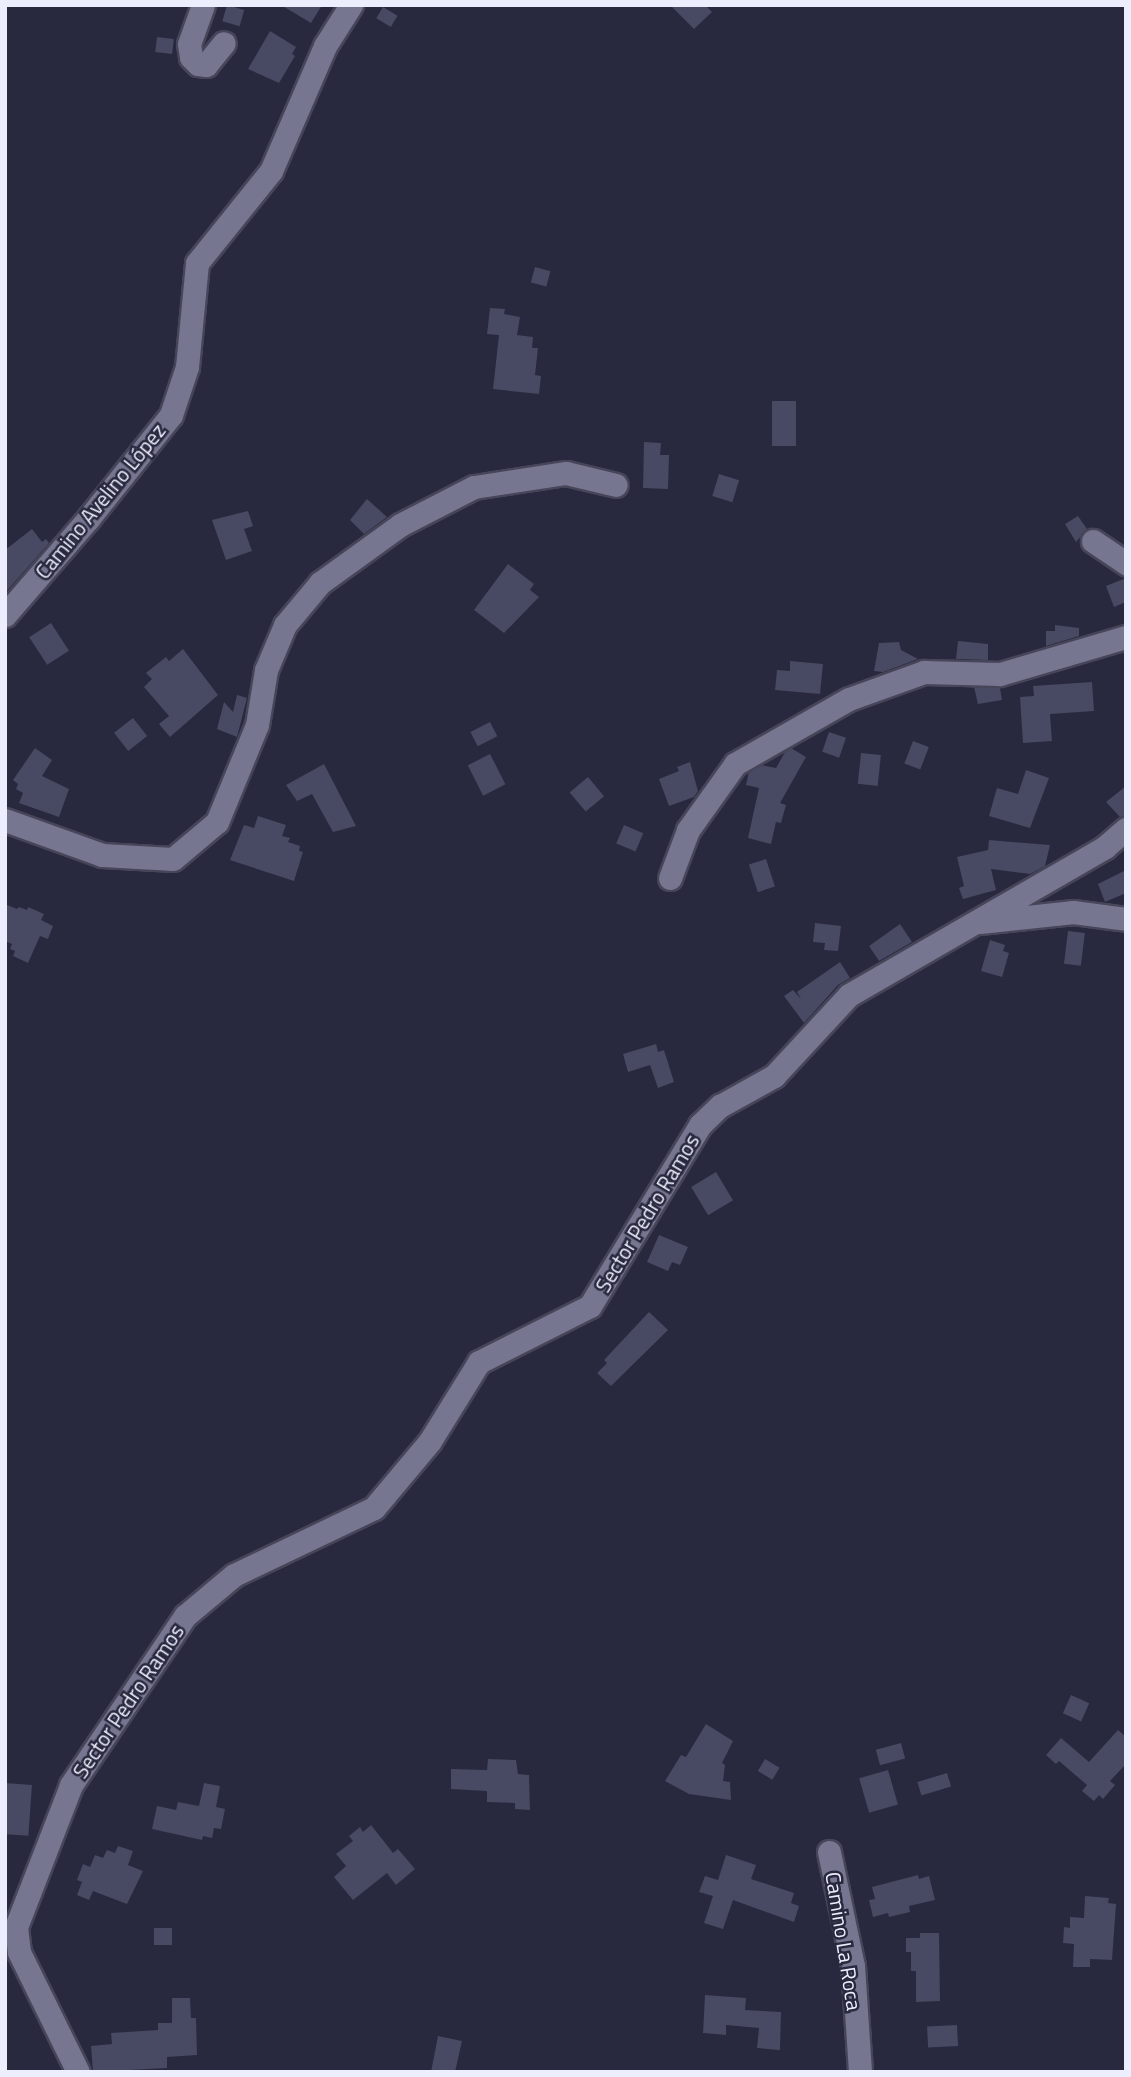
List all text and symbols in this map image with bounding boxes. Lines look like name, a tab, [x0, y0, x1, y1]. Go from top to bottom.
street label: Camino Avelino López	[30, 418, 170, 584]
street label: Sector Pedro Ramos	[590, 1129, 704, 1297]
street label: Sector Pedro Ramos	[67, 1619, 189, 1783]
street label: Camino La Roca	[821, 1870, 867, 2012]

